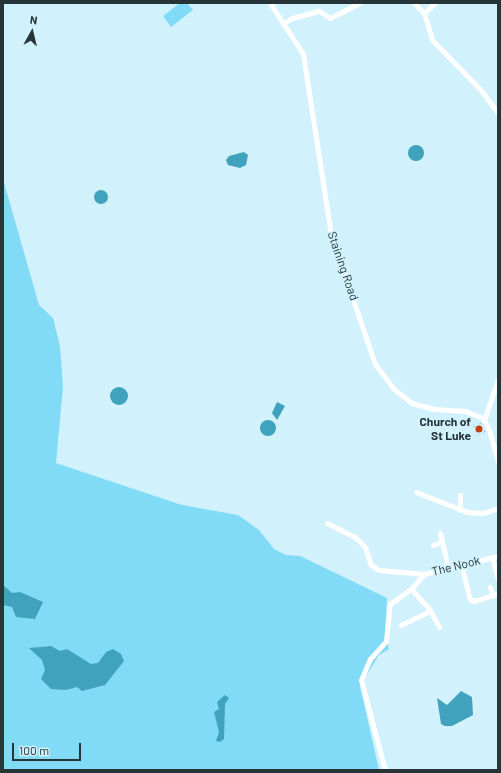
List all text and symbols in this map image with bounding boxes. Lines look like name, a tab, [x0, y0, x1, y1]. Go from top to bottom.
north arrow	[12, 12, 52, 52]
text: N	[29, 13, 38, 27]
street label: Staining Road	[324, 230, 362, 302]
place label: Church of St Luke	[420, 415, 471, 443]
marker: Church of St Luke	[474, 424, 484, 434]
street label: The Nook	[430, 553, 482, 579]
scale bar	[14, 735, 83, 761]
text: 100 m	[19, 743, 49, 757]

